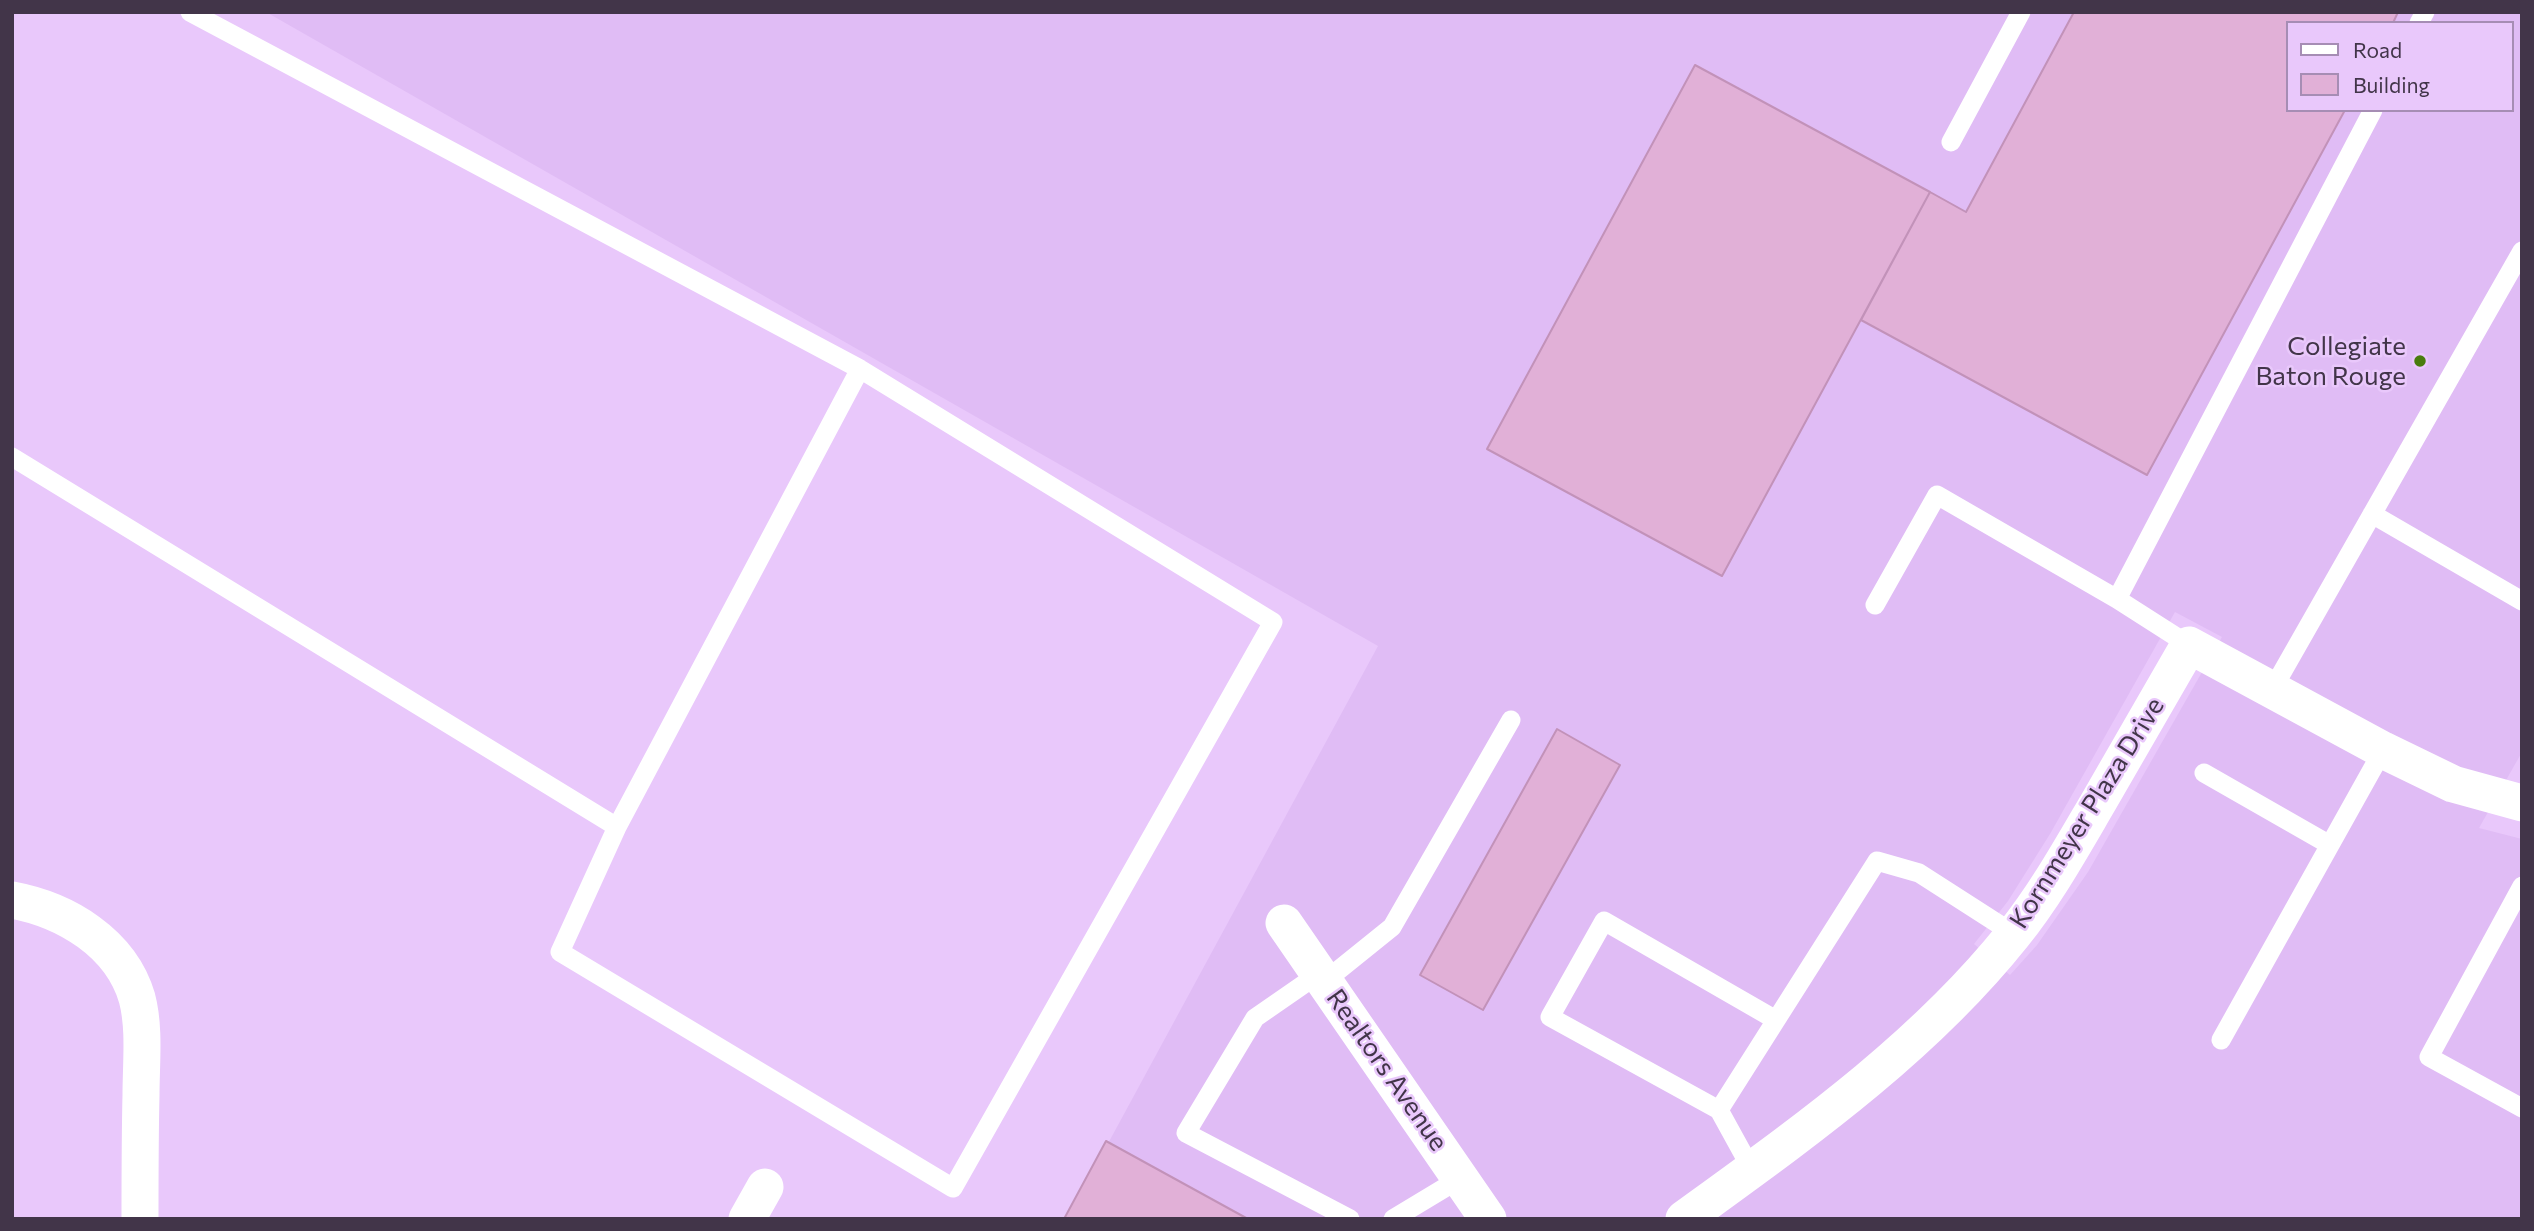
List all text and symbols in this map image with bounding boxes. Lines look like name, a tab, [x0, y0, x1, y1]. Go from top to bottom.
legend	[2286, 21, 2513, 112]
text: Road	[2353, 37, 2402, 62]
text: Building	[2353, 72, 2430, 97]
place label: Collegiate Baton Rouge	[2256, 330, 2406, 392]
marker: Collegiate Baton Rouge	[2412, 353, 2428, 369]
street label: Kornmeyer Plaza Drive	[2003, 692, 2171, 934]
street label: Realtors Avenue	[1320, 983, 1454, 1157]

